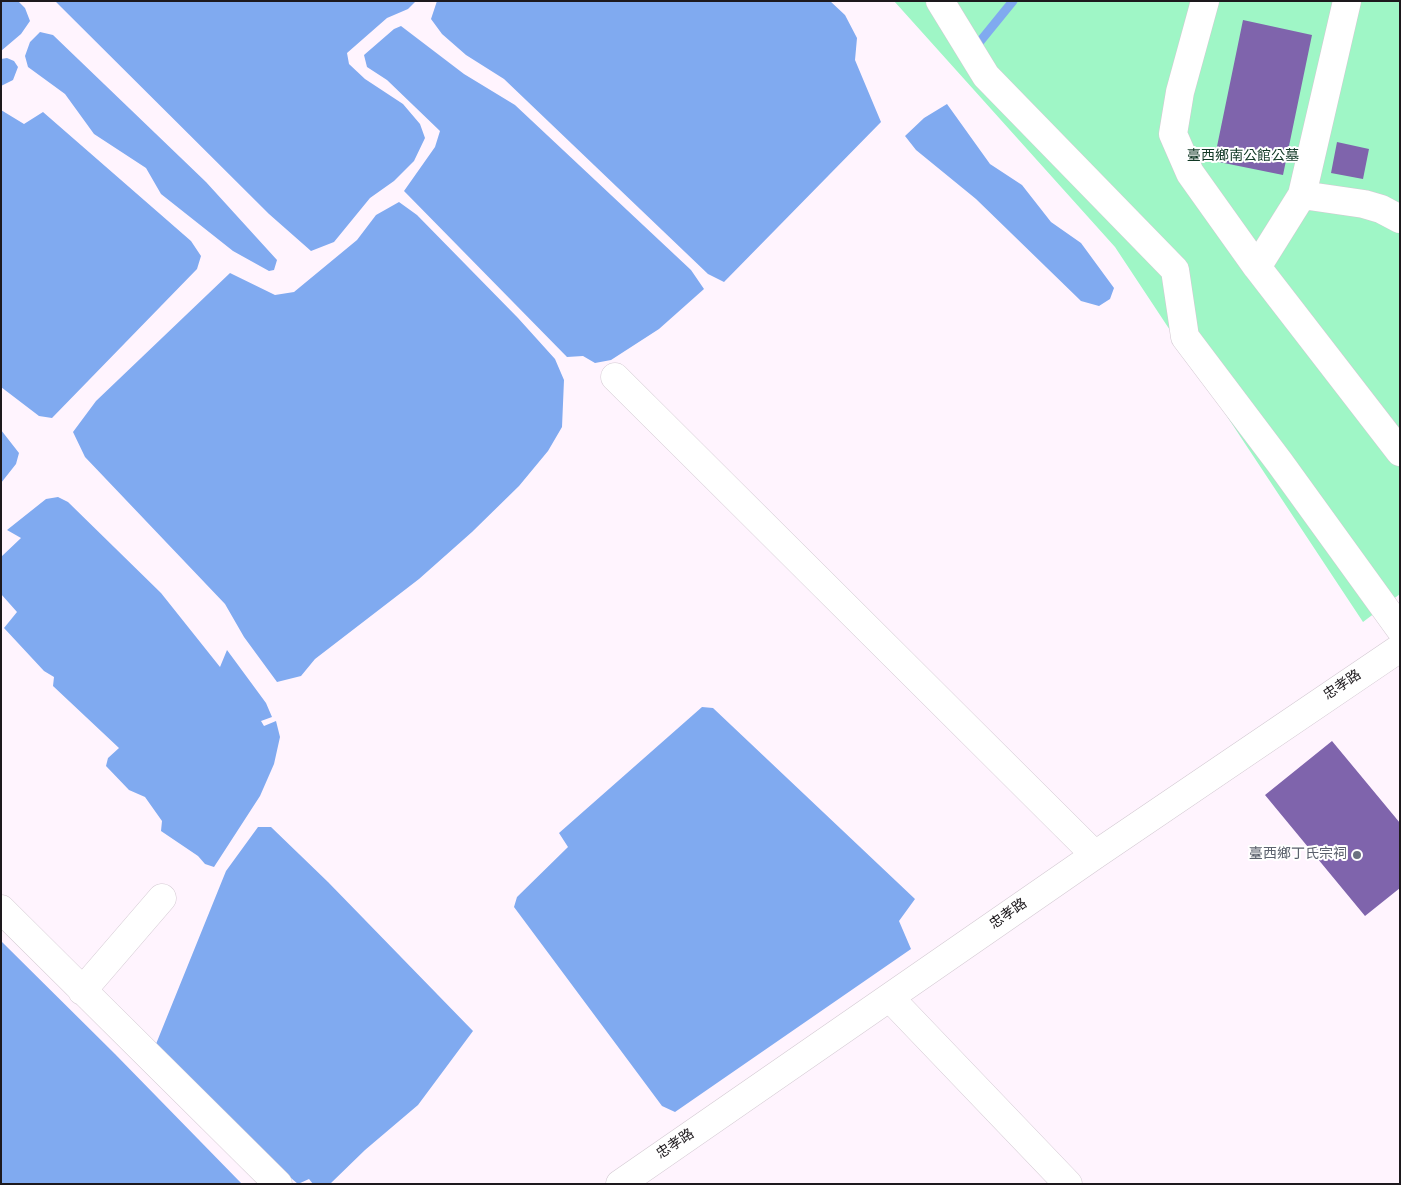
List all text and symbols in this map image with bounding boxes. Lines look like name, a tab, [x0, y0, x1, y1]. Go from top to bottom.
park label: 臺西鄉南公館公墓	[1187, 149, 1299, 165]
street label: 忠孝路	[1321, 667, 1365, 705]
place label: 臺西鄉丁氏宗祠	[1249, 847, 1347, 863]
marker: 臺西鄉丁氏宗祠	[1351, 849, 1363, 861]
street label: 忠孝路	[987, 896, 1031, 934]
street label: 忠孝路	[654, 1126, 698, 1164]

